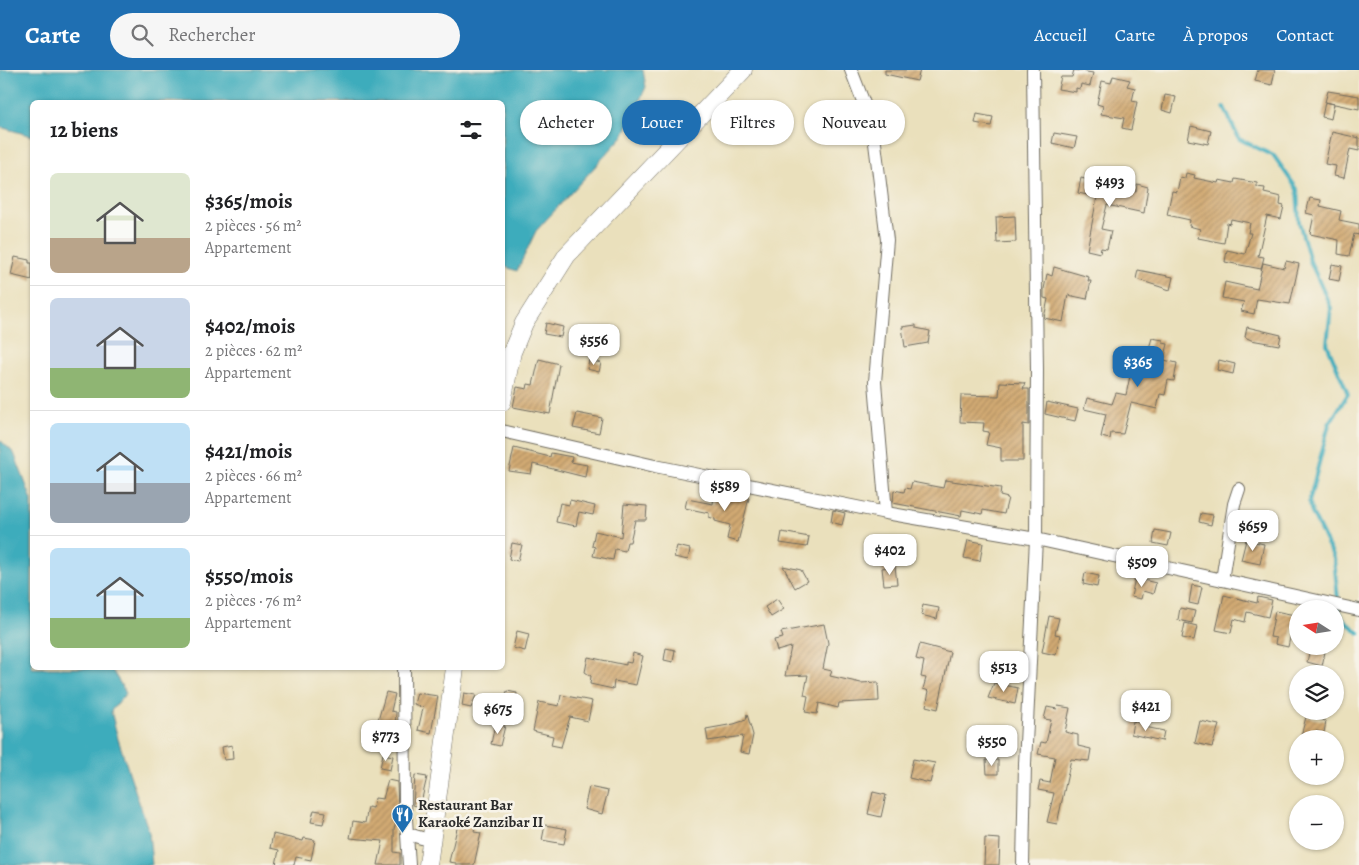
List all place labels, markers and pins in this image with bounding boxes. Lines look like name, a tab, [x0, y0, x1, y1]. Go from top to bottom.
pin: $493	[1080, 166, 1140, 208]
pin: $556	[564, 324, 624, 366]
pin: $365	[1108, 346, 1168, 388]
pin: $589	[695, 470, 755, 512]
pin: $659	[1223, 510, 1283, 552]
pin: $402	[860, 534, 920, 576]
pin: $509	[1112, 546, 1172, 588]
pin: $513	[974, 650, 1034, 693]
pin: $421	[1116, 690, 1176, 732]
pin: $675	[468, 692, 528, 735]
pin: $773	[356, 720, 416, 762]
pin: $550	[962, 724, 1022, 767]
place label: Restaurant Bar Karaoké Zanzibar II	[418, 795, 543, 832]
restaurant icon: Restaurant Bar Karaoké Zanzibar II	[390, 802, 414, 833]

